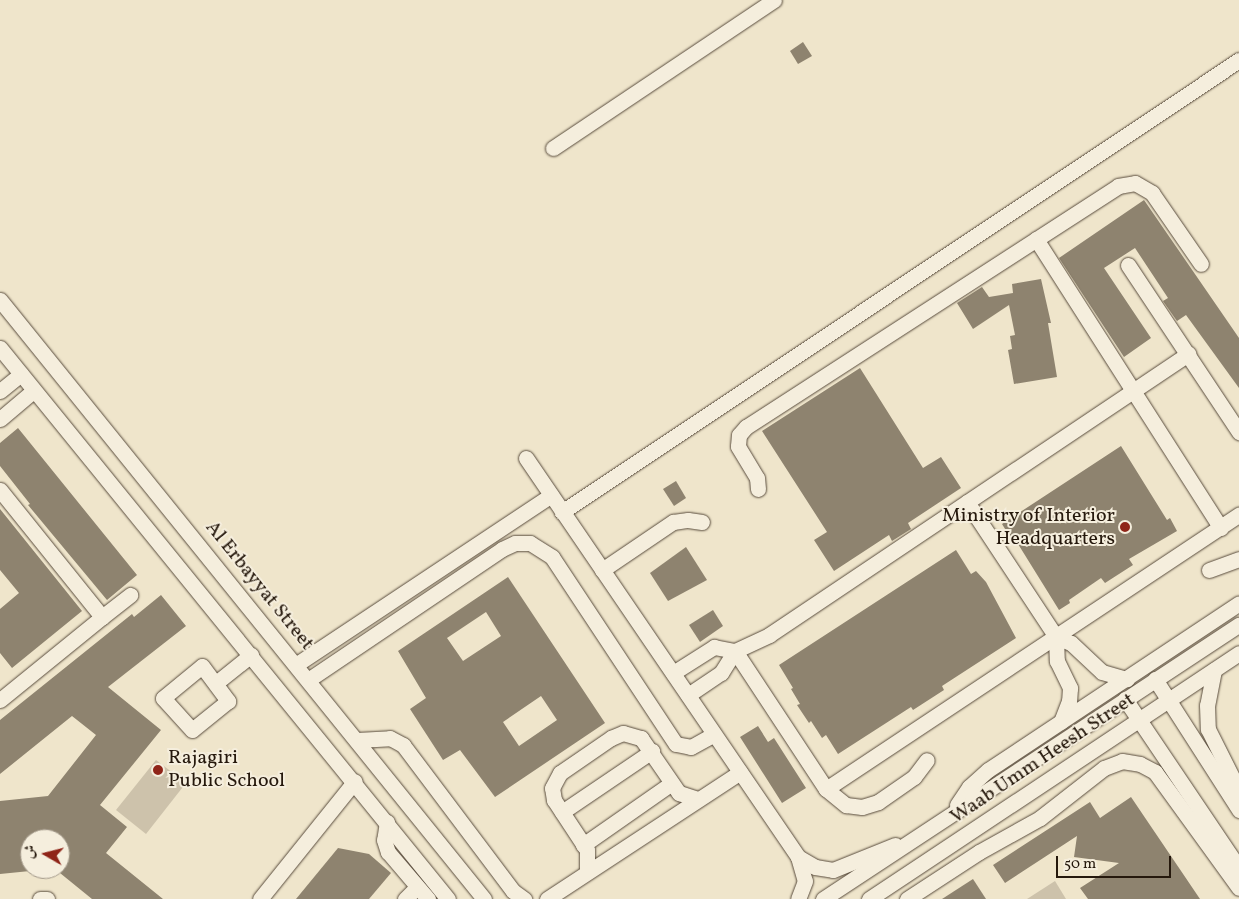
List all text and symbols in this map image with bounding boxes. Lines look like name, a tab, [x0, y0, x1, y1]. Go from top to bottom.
place label: Ministry of Interior Headquarters	[943, 504, 1115, 551]
street label: Al Erbayyat Street	[199, 516, 319, 656]
marker: Ministry of Interior Headquarters	[1119, 521, 1131, 533]
street label: Waab Umm Heesh Street	[946, 688, 1140, 830]
place label: Rajagiri Public School	[168, 746, 285, 793]
marker: Rajagiri Public School	[152, 764, 164, 776]
north arrow	[20, 829, 70, 879]
text: ش	[20, 844, 41, 860]
scale bar	[1059, 846, 1174, 878]
text: 50 m	[1064, 854, 1096, 875]

